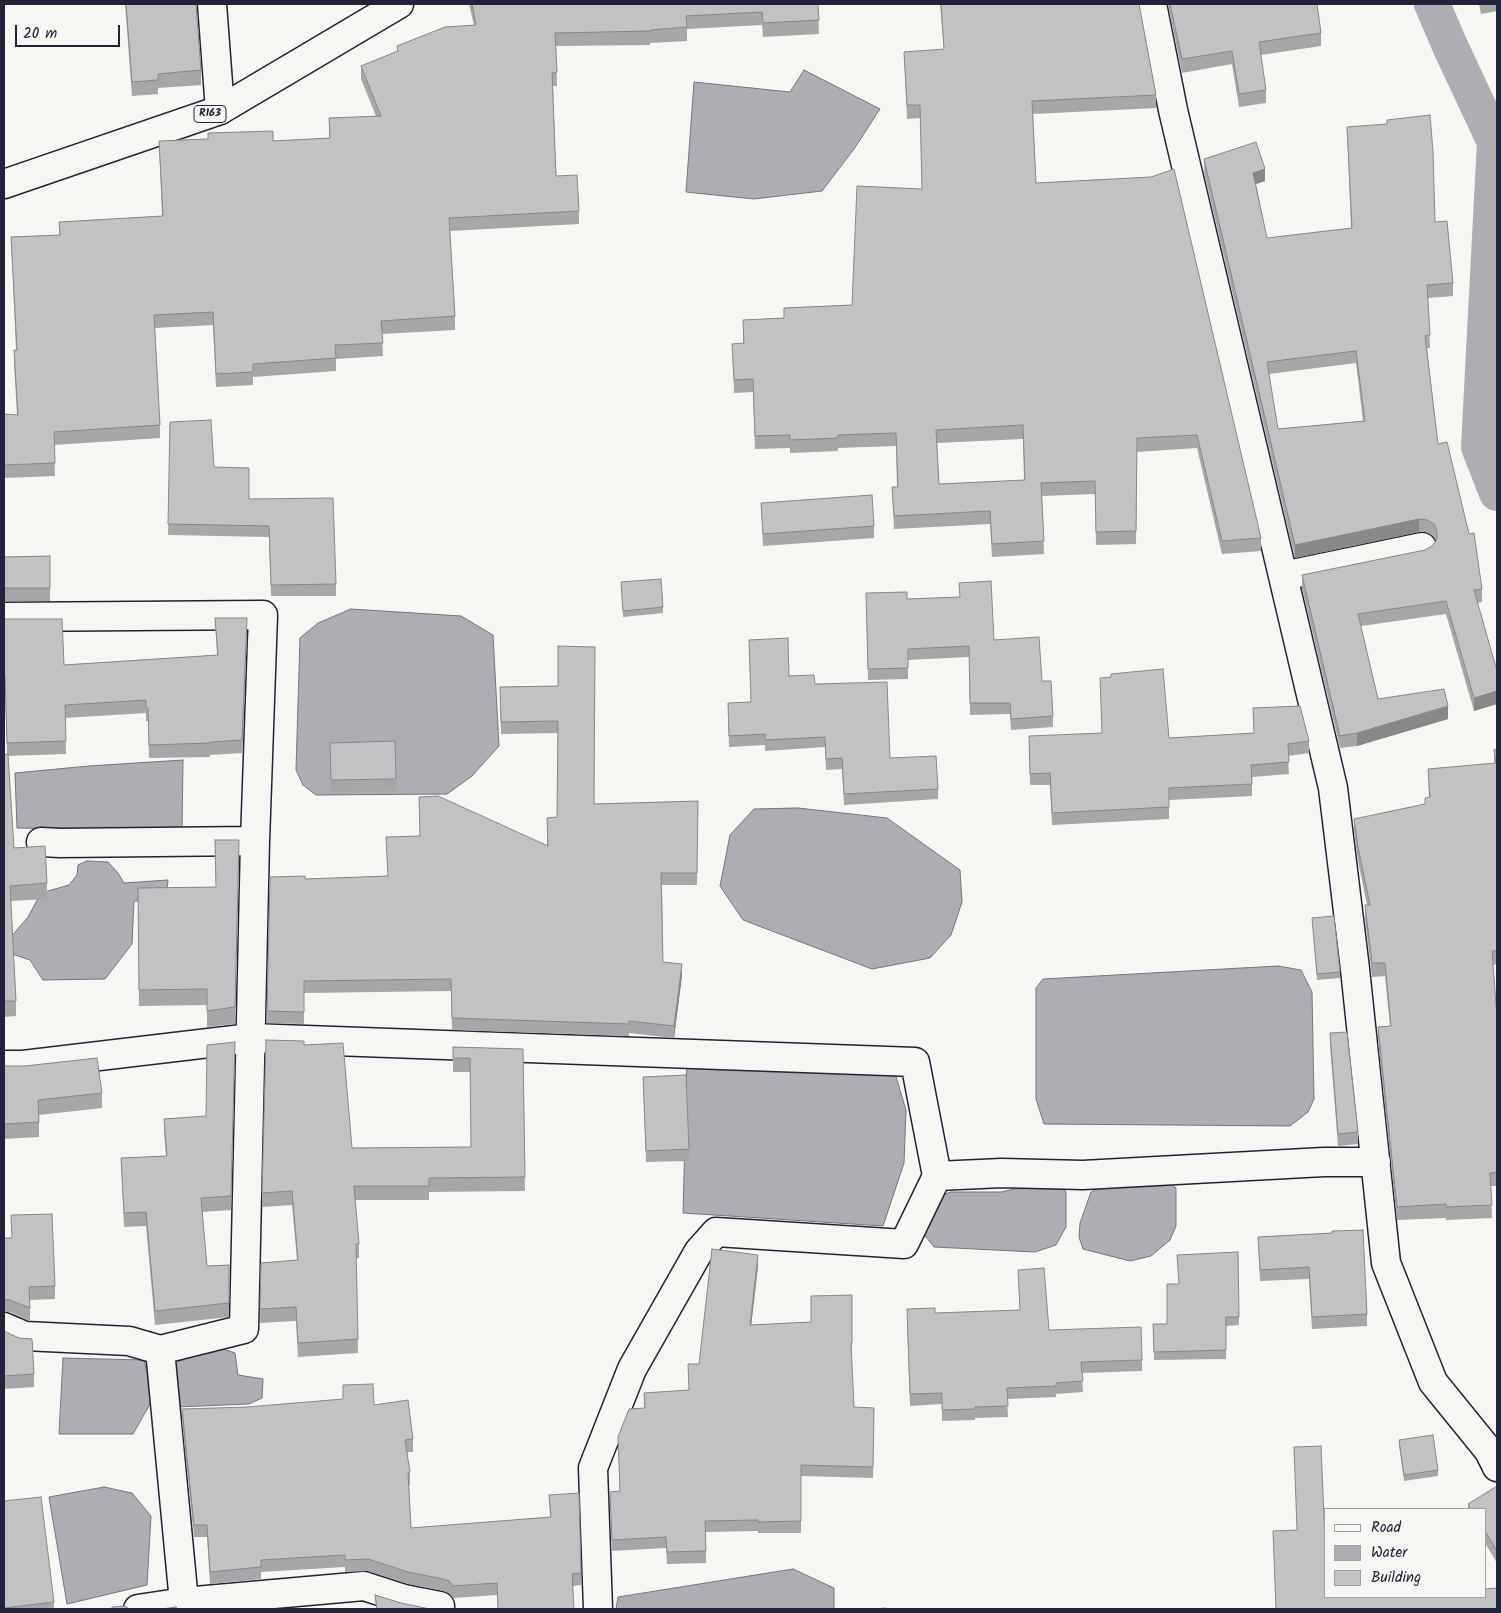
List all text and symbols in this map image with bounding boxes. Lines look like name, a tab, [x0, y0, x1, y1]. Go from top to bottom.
scale bar	[18, 15, 122, 47]
text: 20 m	[23, 22, 57, 46]
road number: R163	[194, 106, 226, 122]
legend	[1324, 1508, 1486, 1598]
text: Road	[1371, 1516, 1401, 1540]
text: Water	[1371, 1541, 1407, 1565]
text: Building	[1371, 1566, 1421, 1590]

